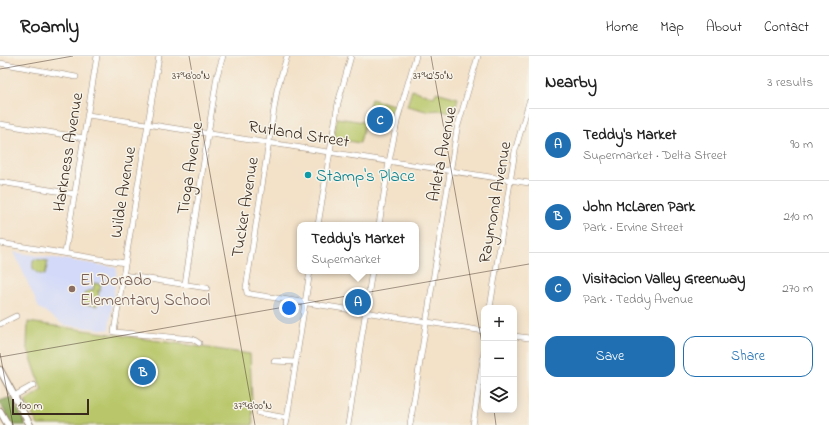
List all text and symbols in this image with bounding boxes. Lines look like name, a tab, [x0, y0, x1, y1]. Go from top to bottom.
text: Roamly	[20, 14, 79, 41]
text: Home	[606, 17, 638, 38]
text: Map	[660, 17, 684, 38]
text: About	[706, 17, 742, 38]
text: Contact	[764, 17, 809, 38]
text: 37°43'00"N	[172, 69, 210, 84]
text: 37°42'50"N	[413, 69, 453, 84]
text: Nearby	[545, 70, 597, 95]
text: 3 results	[767, 73, 813, 92]
street label: Harkness Avenue	[47, 91, 90, 214]
street label: Arleta Avenue	[421, 104, 464, 204]
pin: C	[367, 105, 393, 135]
street label: Rutland Street	[247, 114, 351, 155]
street label: Tioga Avenue	[171, 120, 212, 217]
text: Teddy's Market	[583, 124, 677, 146]
text: A	[554, 135, 562, 154]
text: 90 m	[790, 135, 813, 154]
street label: Raymond Avenue	[472, 139, 520, 265]
street label: Wilde Avenue	[104, 144, 143, 240]
text: Supermarket · Delta Street	[583, 146, 727, 165]
street label: Tucker Avenue	[225, 155, 266, 259]
place label: Stamp's Place	[316, 164, 415, 189]
marker: Stamp's Place	[303, 170, 313, 180]
text: John McLaren Park	[583, 196, 695, 218]
text: B	[554, 207, 562, 226]
text: 210 m	[783, 207, 813, 226]
text: Park · Ervine Street	[583, 218, 683, 237]
popup	[297, 222, 419, 274]
text: Teddy's Market	[311, 228, 405, 250]
text: Supermarket	[311, 250, 381, 269]
place label: El Dorado Elementary School	[80, 268, 211, 314]
text: Visitacion Valley Greenway	[583, 268, 745, 290]
text: C	[554, 279, 562, 298]
text: 270 m	[782, 279, 813, 298]
marker: El Dorado Elementary School	[67, 284, 77, 294]
pin: A	[345, 287, 371, 317]
text: Park · Teddy Avenue	[583, 290, 693, 309]
your location	[279, 298, 299, 318]
map controls	[481, 305, 517, 413]
button: +	[481, 305, 517, 341]
button: Save	[545, 336, 675, 377]
button: Share	[683, 336, 813, 377]
button: −	[481, 341, 517, 377]
pin: B	[130, 357, 156, 387]
button: layers	[481, 377, 517, 413]
scale bar	[12, 397, 89, 416]
text: 100 m	[18, 398, 42, 414]
text: 37°43'00"N	[234, 399, 272, 414]

